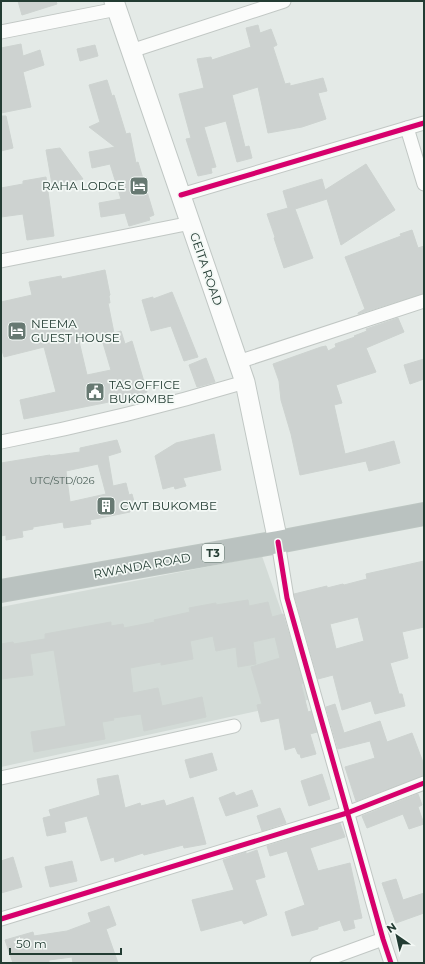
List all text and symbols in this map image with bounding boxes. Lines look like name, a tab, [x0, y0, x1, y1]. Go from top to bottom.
hotel icon: RAHA LODGE	[128, 175, 150, 197]
place label: RAHA LODGE	[42, 178, 125, 193]
street label: GEITA ROAD	[187, 230, 226, 307]
place label: NEEMA GUEST HOUSE	[31, 316, 120, 345]
hotel icon: NEEMA GUEST HOUSE	[6, 320, 28, 342]
place label: TAS OFFICE BUKOMBE	[109, 377, 180, 406]
public building icon: TAS OFFICE BUKOMBE	[84, 381, 106, 403]
house number: UTC/STD/026	[29, 474, 95, 487]
building icon: CWT BUKOMBE	[95, 495, 117, 517]
place label: CWT BUKOMBE	[120, 498, 217, 513]
road number: T3	[202, 544, 224, 562]
street label: RWANDA ROAD	[92, 550, 192, 581]
north arrow	[377, 916, 417, 956]
text: N	[384, 919, 399, 936]
scale bar	[10, 930, 121, 956]
text: 50 m	[16, 936, 47, 951]

